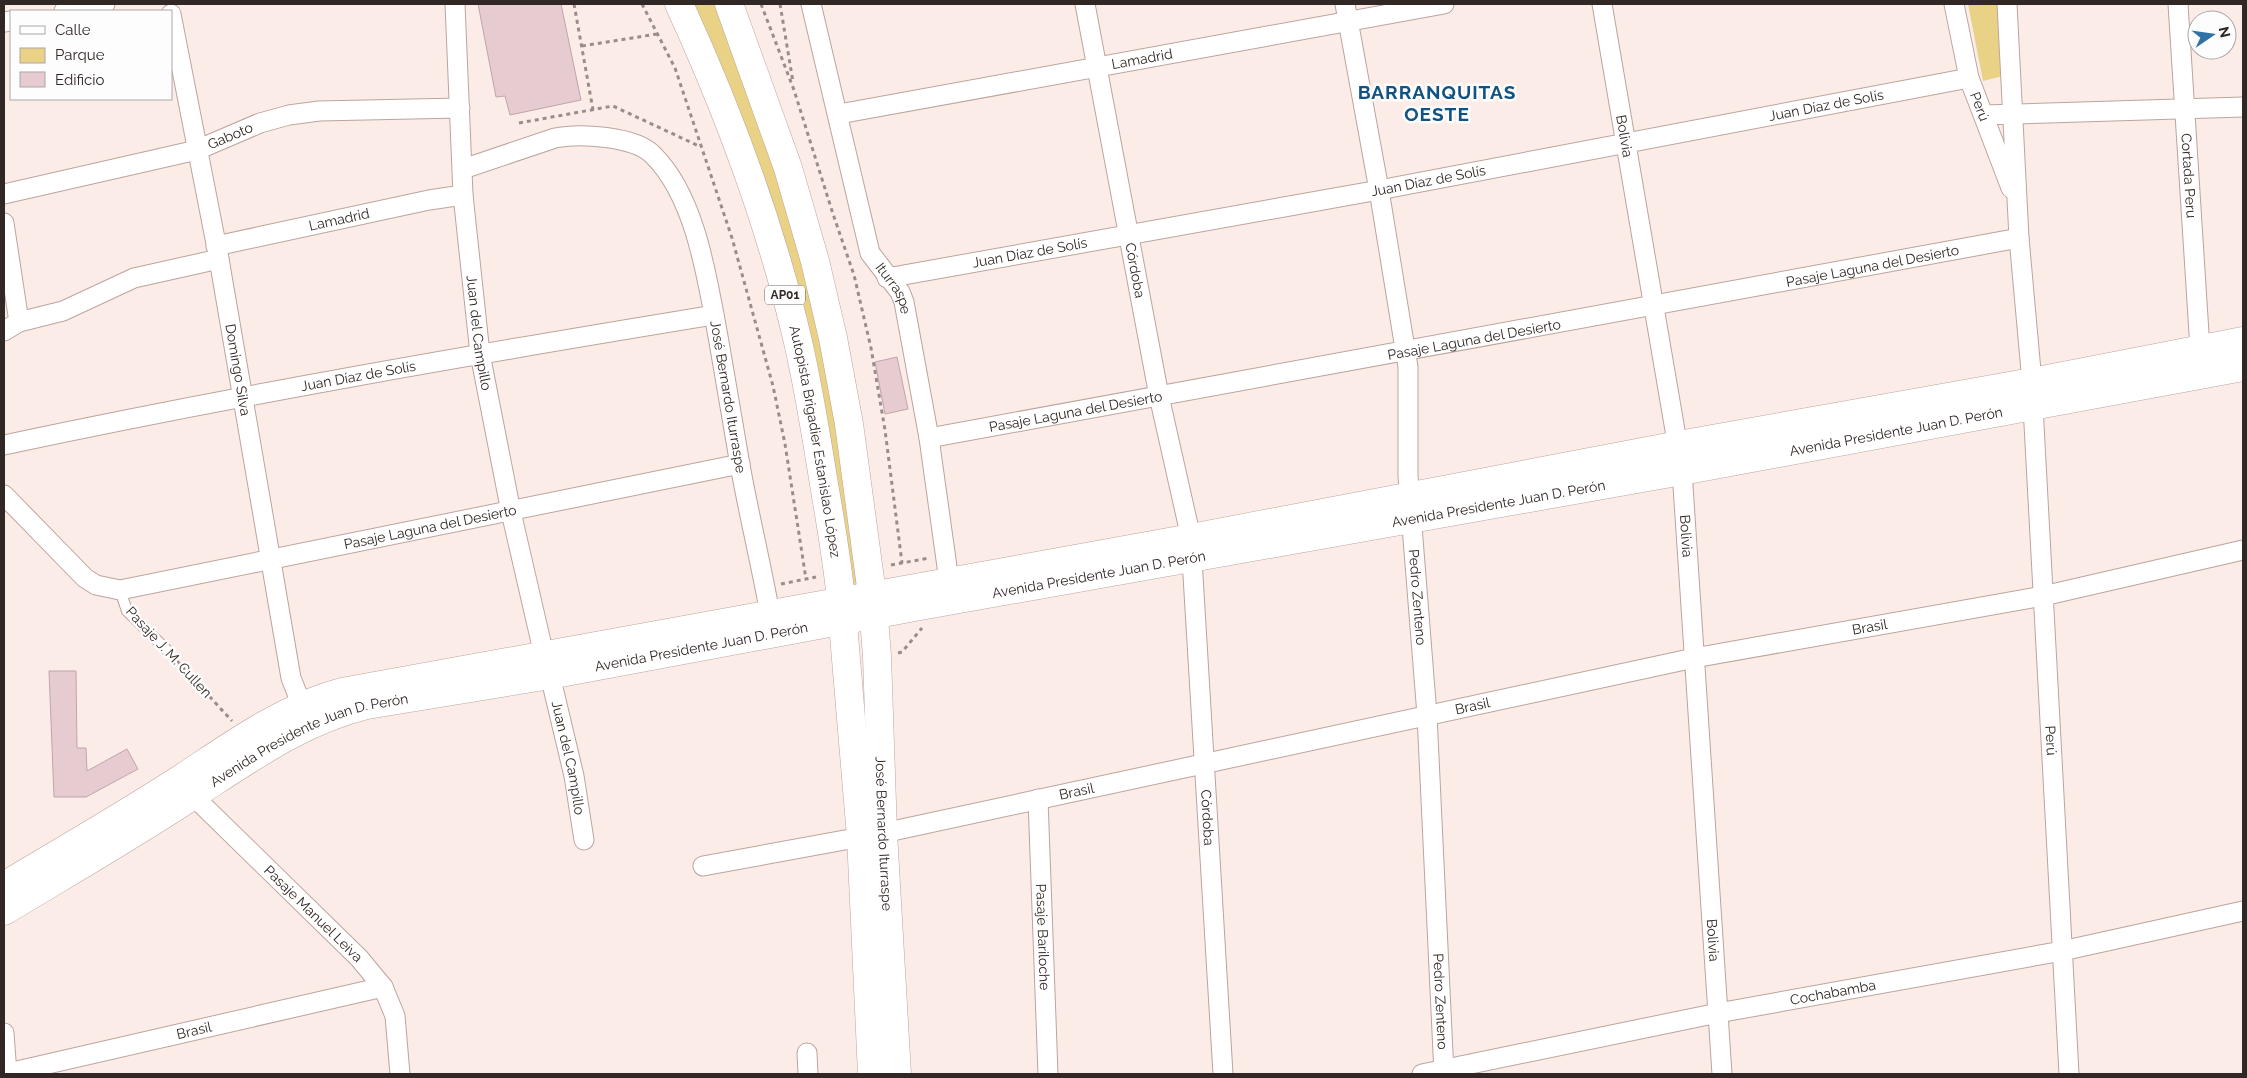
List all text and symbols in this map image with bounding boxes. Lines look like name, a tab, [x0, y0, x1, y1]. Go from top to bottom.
legend	[10, 10, 172, 100]
north arrow	[2187, 10, 2237, 60]
text: Calle	[55, 21, 91, 39]
text: N	[2216, 25, 2234, 39]
text: Parque	[55, 46, 105, 64]
street label: Lamadrid	[1110, 46, 1174, 72]
text: Edificio	[55, 71, 105, 89]
district label: BARRANQUITAS OESTE	[1358, 81, 1516, 125]
street label: Juan Díaz de Solís	[1767, 86, 1885, 124]
street label: Perú	[1967, 90, 1993, 123]
street label: Bolivia	[1613, 114, 1636, 158]
street label: Gaboto	[205, 119, 255, 153]
street label: Cortada Peru	[2178, 133, 2200, 219]
street label: Juan Díaz de Solís	[1370, 162, 1487, 199]
street label: Lamadrid	[307, 205, 371, 234]
street label: Juan Díaz de Solís	[971, 234, 1089, 271]
street label: Córdoba	[1122, 241, 1148, 299]
street label: Pasaje Laguna del Desierto	[1785, 242, 1960, 290]
street label: Iturraspe	[872, 259, 914, 315]
street label: Juan del Campillo	[464, 274, 495, 392]
road number: AP01	[765, 286, 805, 304]
street label: Pasaje Laguna del Desierto	[1386, 316, 1562, 363]
street label: José Bernardo Iturraspe	[707, 319, 749, 474]
street label: Domingo Silva	[222, 322, 254, 417]
street label: Autopista Brigadier Estanislao López	[786, 324, 844, 559]
street label: Juan Díaz de Solís	[299, 358, 417, 394]
street label: Pasaje Laguna del Desierto	[988, 388, 1163, 435]
street label: Avenida Presidente Juan D. Perón	[1788, 404, 2004, 459]
street label: Avenida Presidente Juan D. Perón	[1390, 477, 1607, 530]
street label: Pasaje Laguna del Desierto	[342, 502, 518, 552]
street label: Bolivia	[1677, 514, 1696, 558]
street label: Avenida Presidente Juan D. Perón	[991, 548, 1207, 601]
street label: Pedro Zenteno	[1406, 549, 1429, 646]
street label: Pasaje J. M. Cullen	[123, 603, 215, 701]
street label: Brasil	[1851, 616, 1889, 638]
street label: Avenida Presidente Juan D. Perón	[593, 619, 809, 675]
street label: Avenida Presidente Juan D. Perón	[207, 690, 409, 790]
street label: Brasil	[1453, 694, 1492, 717]
street label: Juan del Campillo	[548, 699, 588, 816]
street label: Perú	[2042, 725, 2060, 756]
street label: José Bernardo Iturraspe	[872, 756, 896, 911]
street label: Brasil	[1058, 780, 1096, 803]
street label: Córdoba	[1198, 789, 1217, 846]
street label: Pasaje Manuel Leiva	[261, 862, 366, 965]
street label: Pasaje Bariloche	[1033, 883, 1053, 991]
street label: Bolivia	[1704, 918, 1723, 962]
street label: Pedro Zenteno	[1430, 953, 1451, 1050]
street label: Cochabamba	[1789, 977, 1877, 1008]
street label: Brasil	[175, 1019, 213, 1042]

